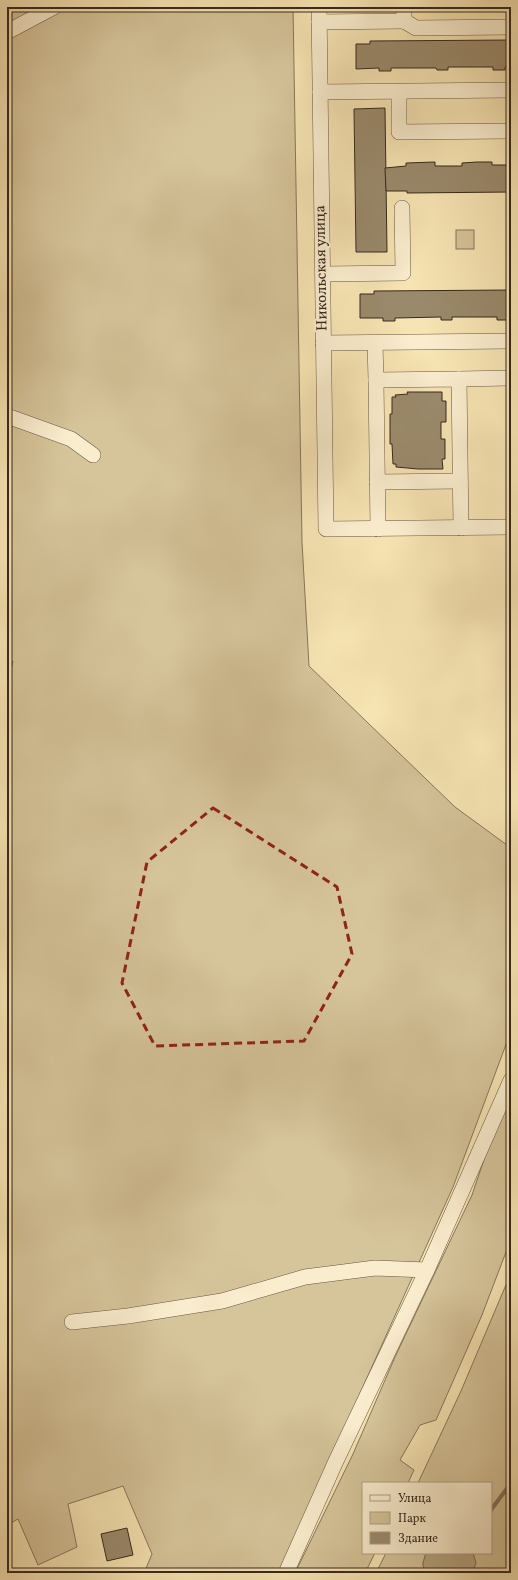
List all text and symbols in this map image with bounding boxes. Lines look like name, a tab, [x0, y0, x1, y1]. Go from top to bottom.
street label: Никольская улица	[310, 205, 334, 331]
legend	[362, 1482, 492, 1554]
text: Улица	[398, 1491, 431, 1507]
text: Парк	[398, 1511, 426, 1527]
text: Здание	[398, 1531, 438, 1547]

